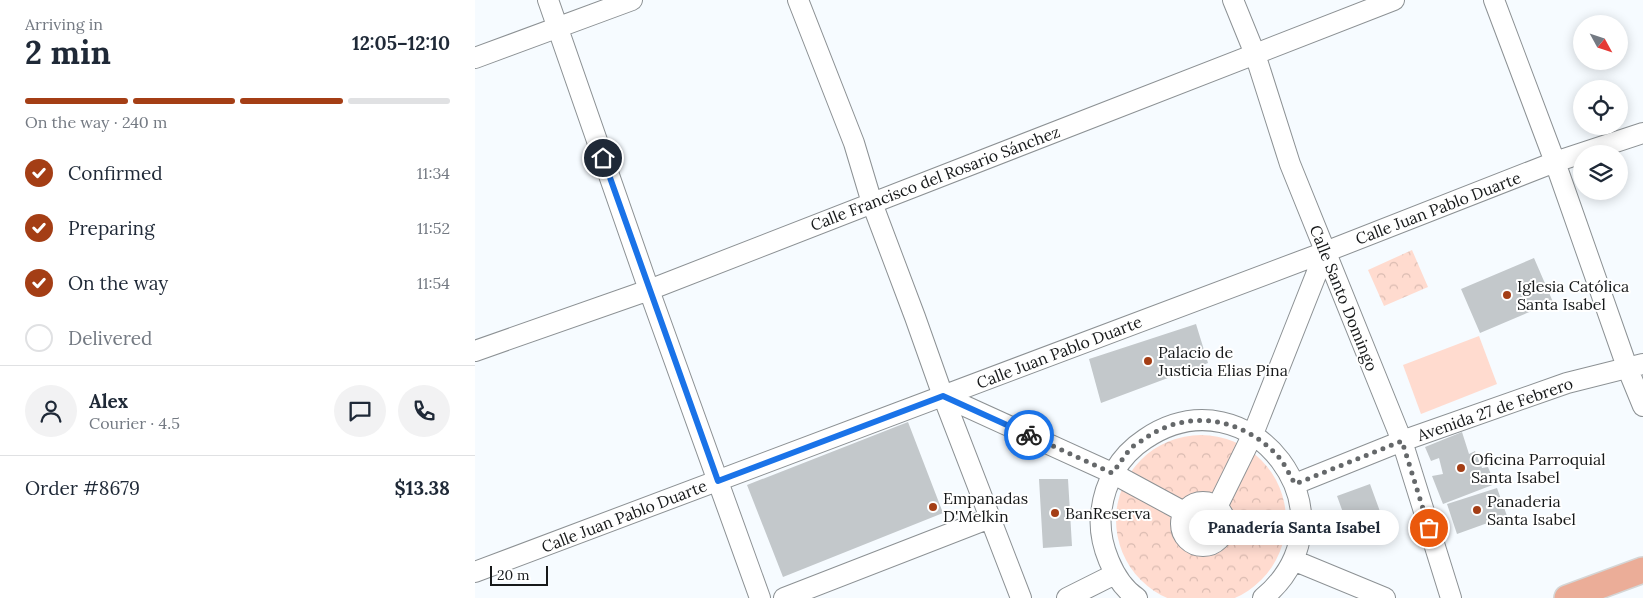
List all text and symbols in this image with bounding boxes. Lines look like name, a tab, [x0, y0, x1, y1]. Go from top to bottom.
text: Arriving in	[25, 14, 103, 34]
north arrow	[1573, 15, 1627, 70]
map controls	[1573, 15, 1628, 200]
text: 12:05–12:10	[352, 31, 450, 55]
text: 2 min	[25, 32, 111, 73]
button: locate	[1573, 80, 1628, 135]
text: On the way · 240 m	[25, 112, 167, 132]
street label: Calle Francisco del Rosario Sánchez	[807, 121, 1063, 235]
pin	[582, 137, 624, 179]
icon: home	[589, 144, 617, 172]
button: layers	[1573, 145, 1628, 200]
icon: check	[25, 159, 53, 187]
text: Confirmed	[68, 161, 163, 185]
text: 11:34	[417, 163, 450, 183]
street label: Calle Juan Pablo Duarte	[1353, 167, 1524, 249]
icon: check	[25, 214, 53, 242]
text: Preparing	[68, 216, 155, 240]
text: 11:52	[417, 218, 450, 238]
street label: Calle Santo Domingo	[1306, 222, 1382, 374]
icon: check	[25, 269, 53, 297]
text: On the way	[68, 271, 168, 295]
text: 11:54	[417, 273, 450, 293]
place label: Iglesia Católica Santa Isabel	[1517, 276, 1629, 314]
marker: Iglesia Católica Santa Isabel	[1501, 289, 1513, 301]
street label: Calle Juan Pablo Duarte	[974, 311, 1145, 393]
text: Delivered	[68, 326, 152, 350]
place label: Palacio de Justicia Elias Pina	[1157, 342, 1288, 380]
marker: Palacio de Justicia Elias Pina	[1142, 355, 1154, 367]
street label: Avenida 27 de Febrero	[1414, 373, 1576, 445]
button: person	[25, 385, 77, 437]
button: chat	[334, 385, 386, 437]
button: phone	[398, 385, 450, 437]
text: Alex	[89, 389, 128, 413]
courier	[1004, 410, 1054, 460]
text: Courier · 4.5	[89, 413, 180, 433]
icon: bike	[1015, 421, 1043, 449]
place label: Oficina Parroquial Santa Isabel	[1471, 449, 1606, 487]
marker: Oficina Parroquial Santa Isabel	[1455, 462, 1467, 474]
street label: Calle Juan Pablo Duarte	[539, 475, 710, 557]
text: Order #8679	[25, 476, 140, 500]
text: $13.38	[395, 476, 450, 500]
place label: Empanadas D'Melkin	[943, 488, 1028, 526]
place label: Panaderia Santa Isabel	[1487, 491, 1576, 529]
marker: Empanadas D'Melkin	[927, 501, 939, 513]
place label: BanReserva	[1065, 503, 1151, 523]
marker: Panaderia Santa Isabel	[1471, 504, 1483, 516]
marker: BanReserva	[1049, 507, 1061, 519]
pin	[1408, 507, 1450, 549]
callout: Panadería Santa Isabel	[1189, 510, 1399, 546]
icon: bag	[1415, 514, 1443, 542]
text: Panadería Santa Isabel	[1208, 517, 1380, 537]
scale bar	[490, 563, 547, 586]
text: 20 m	[497, 566, 529, 584]

